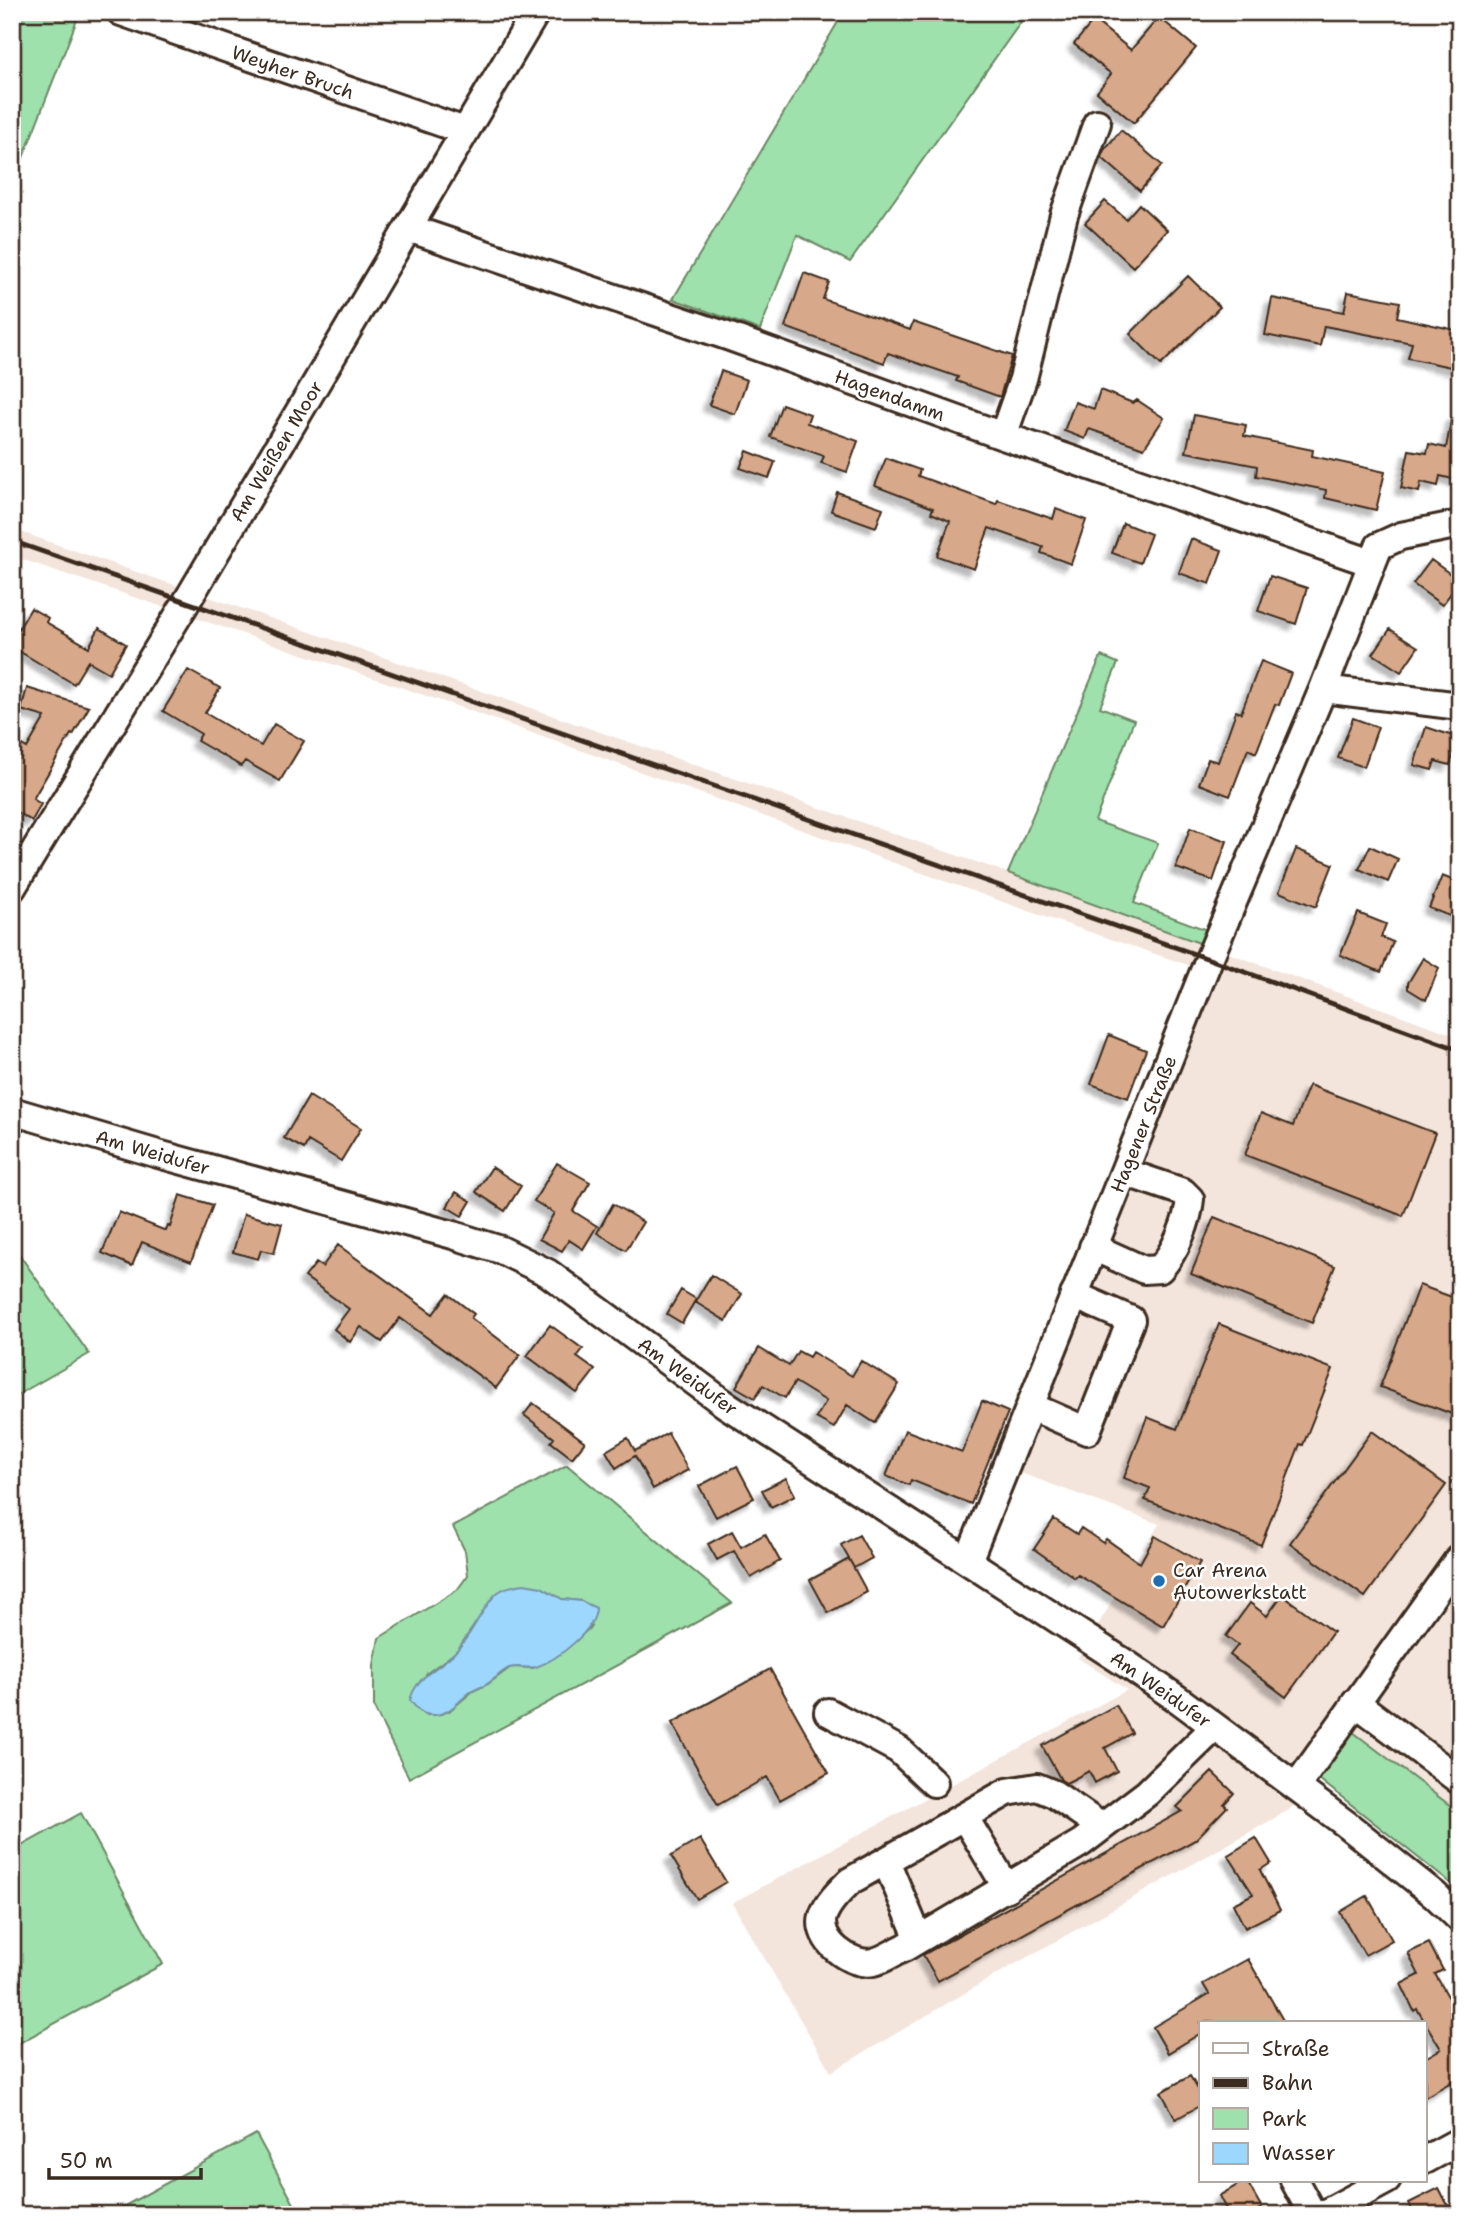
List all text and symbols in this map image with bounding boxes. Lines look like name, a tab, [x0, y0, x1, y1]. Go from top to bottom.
street label: Weyher Bruch	[228, 40, 357, 105]
street label: Hagendamm	[831, 364, 948, 427]
street label: Am Weißen Moor	[224, 376, 329, 527]
street label: Hagener Straße	[1105, 1052, 1182, 1197]
street label: Am Weidufer	[93, 1124, 213, 1181]
street label: Am Weidufer	[633, 1332, 743, 1421]
place label: Car Arena Autowerkstatt	[1173, 1558, 1307, 1605]
marker: Car Arena Autowerkstatt	[1151, 1573, 1167, 1589]
street label: Am Weidufer	[1105, 1645, 1216, 1733]
legend	[1199, 2021, 1426, 2182]
text: Straße	[1262, 2035, 1330, 2063]
text: Bahn	[1262, 2069, 1313, 2097]
text: Park	[1262, 2105, 1307, 2133]
scale bar	[49, 2136, 201, 2180]
text: Wasser	[1262, 2139, 1336, 2167]
text: 50 m	[60, 2147, 113, 2175]

